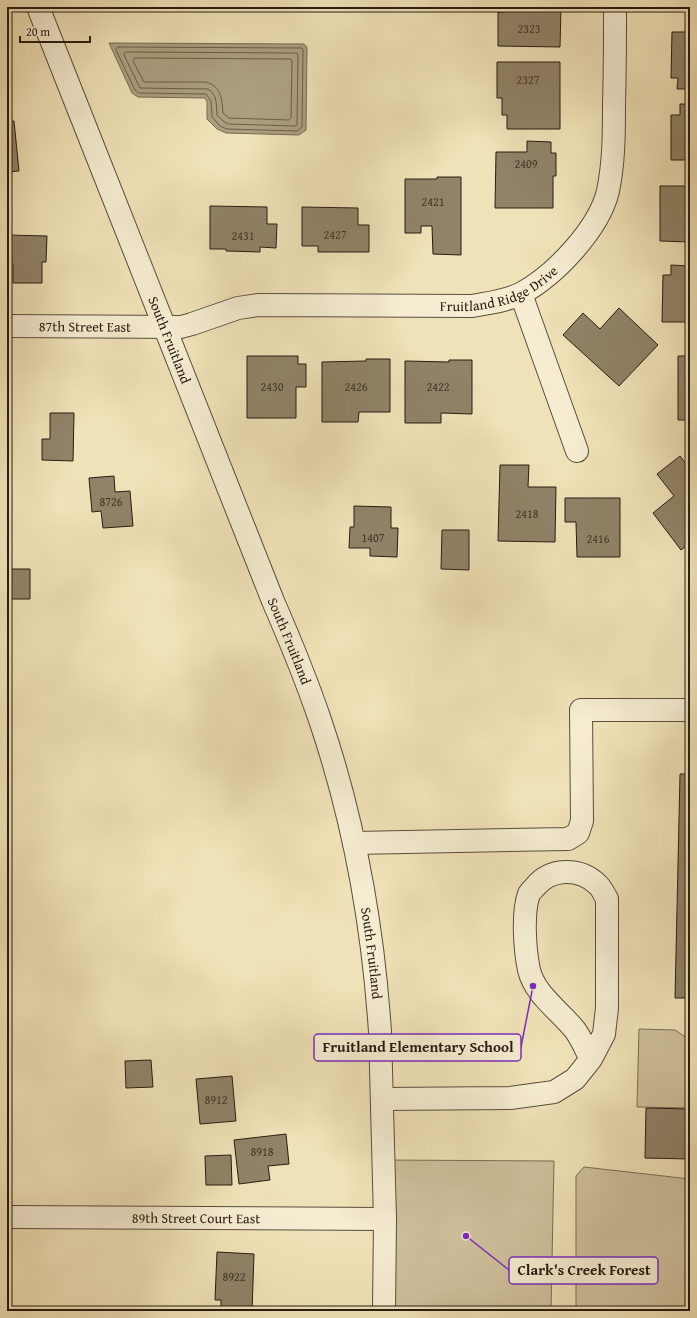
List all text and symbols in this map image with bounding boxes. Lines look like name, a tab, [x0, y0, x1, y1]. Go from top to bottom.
scale bar	[20, 18, 90, 44]
house number: 2323	[517, 20, 541, 37]
text: 20 m	[26, 23, 50, 40]
house number: 2327	[516, 71, 540, 88]
house number: 2409	[514, 155, 538, 172]
house number: 2421	[421, 193, 445, 210]
house number: 2427	[323, 226, 347, 243]
house number: 2431	[231, 227, 255, 244]
street label: Fruitland Ridge Drive	[440, 261, 562, 316]
street label: South Fruitland	[143, 293, 196, 387]
street label: 87th Street East	[39, 316, 131, 337]
house number: 2430	[260, 378, 284, 395]
house number: 2426	[344, 378, 368, 395]
house number: 2422	[426, 378, 450, 395]
house number: 8726	[99, 493, 123, 510]
house number: 2418	[515, 505, 539, 522]
house number: 1407	[361, 529, 385, 546]
house number: 2416	[586, 530, 610, 547]
street label: South Fruitland	[263, 594, 316, 688]
street label: South Fruitland	[356, 906, 387, 1000]
callout: Fruitland Elementary School	[314, 1034, 521, 1061]
text: Fruitland Elementary School	[322, 1036, 514, 1057]
house number: 8912	[204, 1091, 228, 1108]
house number: 8918	[250, 1143, 274, 1160]
street label: 89th Street Court East	[132, 1208, 260, 1228]
callout: Clark's Creek Forest	[509, 1257, 658, 1284]
text: Clark's Creek Forest	[517, 1259, 651, 1280]
house number: 8922	[222, 1268, 246, 1285]

